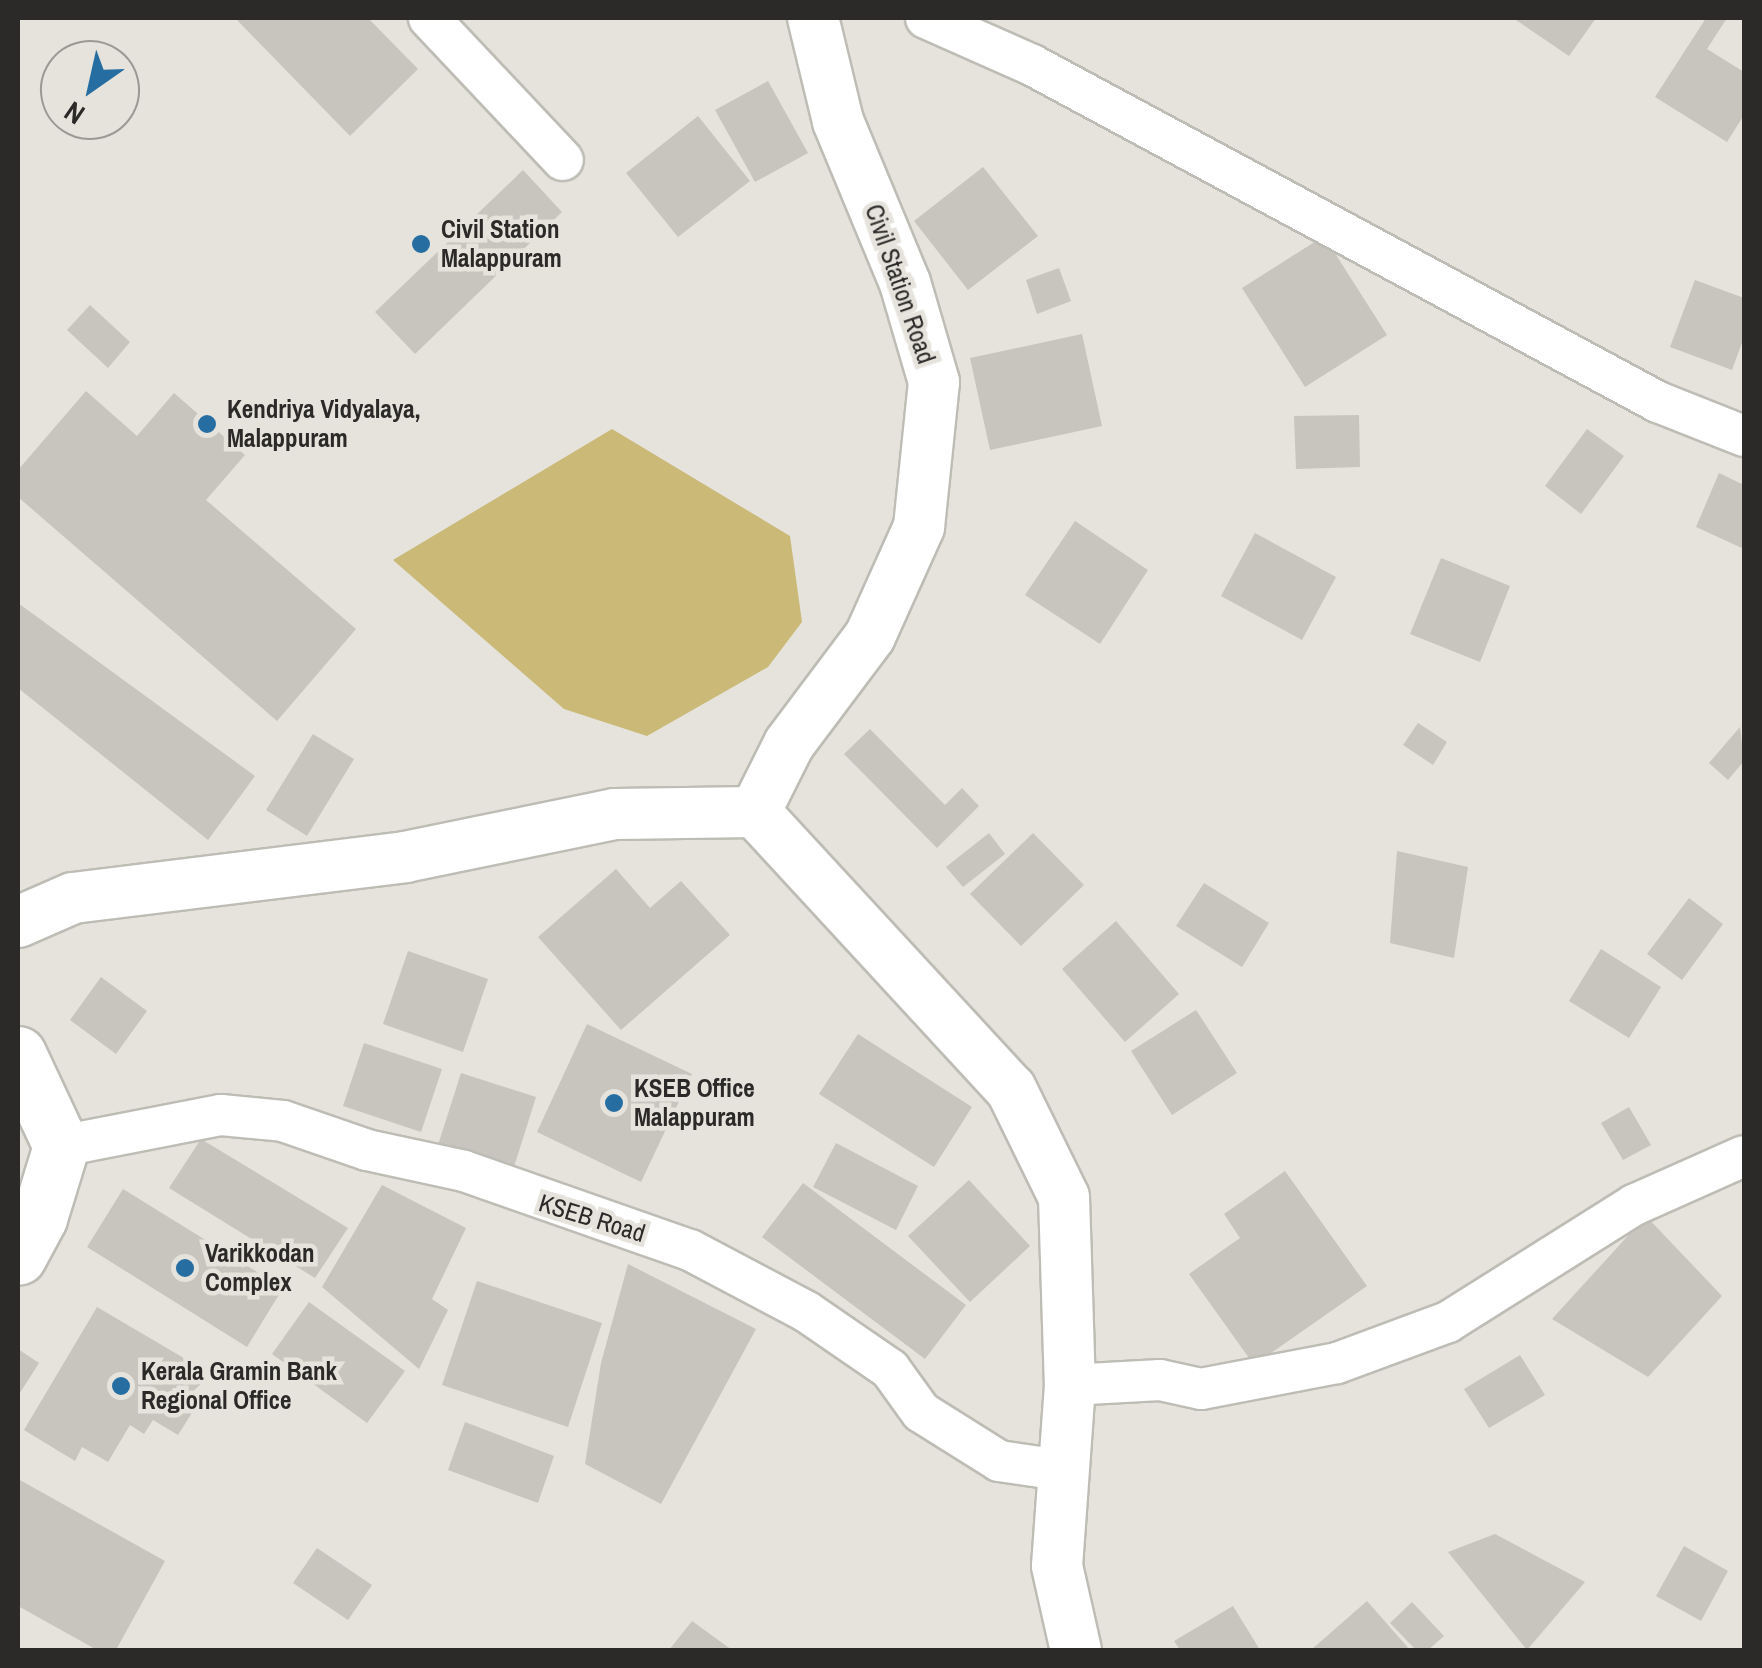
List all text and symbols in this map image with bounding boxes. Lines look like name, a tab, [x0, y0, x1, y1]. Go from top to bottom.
north arrow	[40, 40, 140, 140]
text: N	[57, 93, 92, 134]
street label: Civil Station Road	[859, 200, 941, 368]
place label: Civil Station Malappuram	[441, 215, 562, 274]
marker: Civil Station Malappuram	[410, 233, 432, 255]
place label: Kendriya Vidyalaya, Malappuram	[227, 395, 420, 454]
marker: Kendriya Vidyalaya, Malappuram	[196, 413, 218, 435]
place label: KSEB Office Malappuram	[634, 1074, 755, 1133]
marker: KSEB Office Malappuram	[603, 1092, 625, 1114]
street label: KSEB Road	[535, 1188, 649, 1248]
place label: Varikkodan Complex	[205, 1239, 314, 1298]
marker: Varikkodan Complex	[174, 1257, 196, 1279]
place label: Kerala Gramin Bank Regional Office	[141, 1357, 337, 1416]
marker: Kerala Gramin Bank Regional Office	[110, 1375, 132, 1397]

